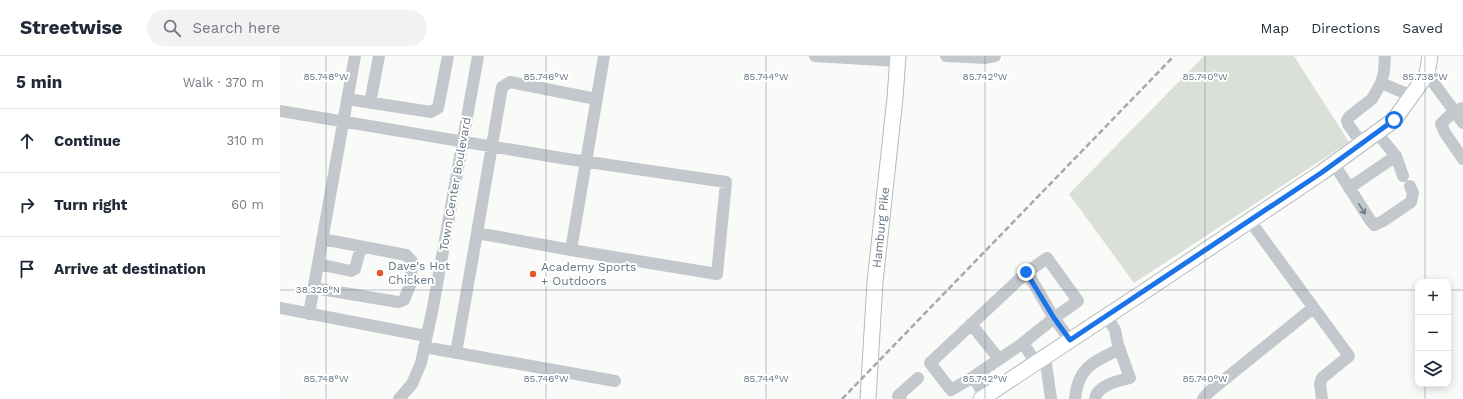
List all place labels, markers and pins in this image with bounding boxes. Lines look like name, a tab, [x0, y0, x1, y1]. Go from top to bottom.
place label: Dave's Hot Chicken	[388, 259, 450, 287]
place label: Academy Sports + Outdoors	[541, 260, 636, 288]
marker: Dave's Hot Chicken	[375, 268, 385, 278]
marker: Academy Sports + Outdoors	[528, 269, 538, 279]

